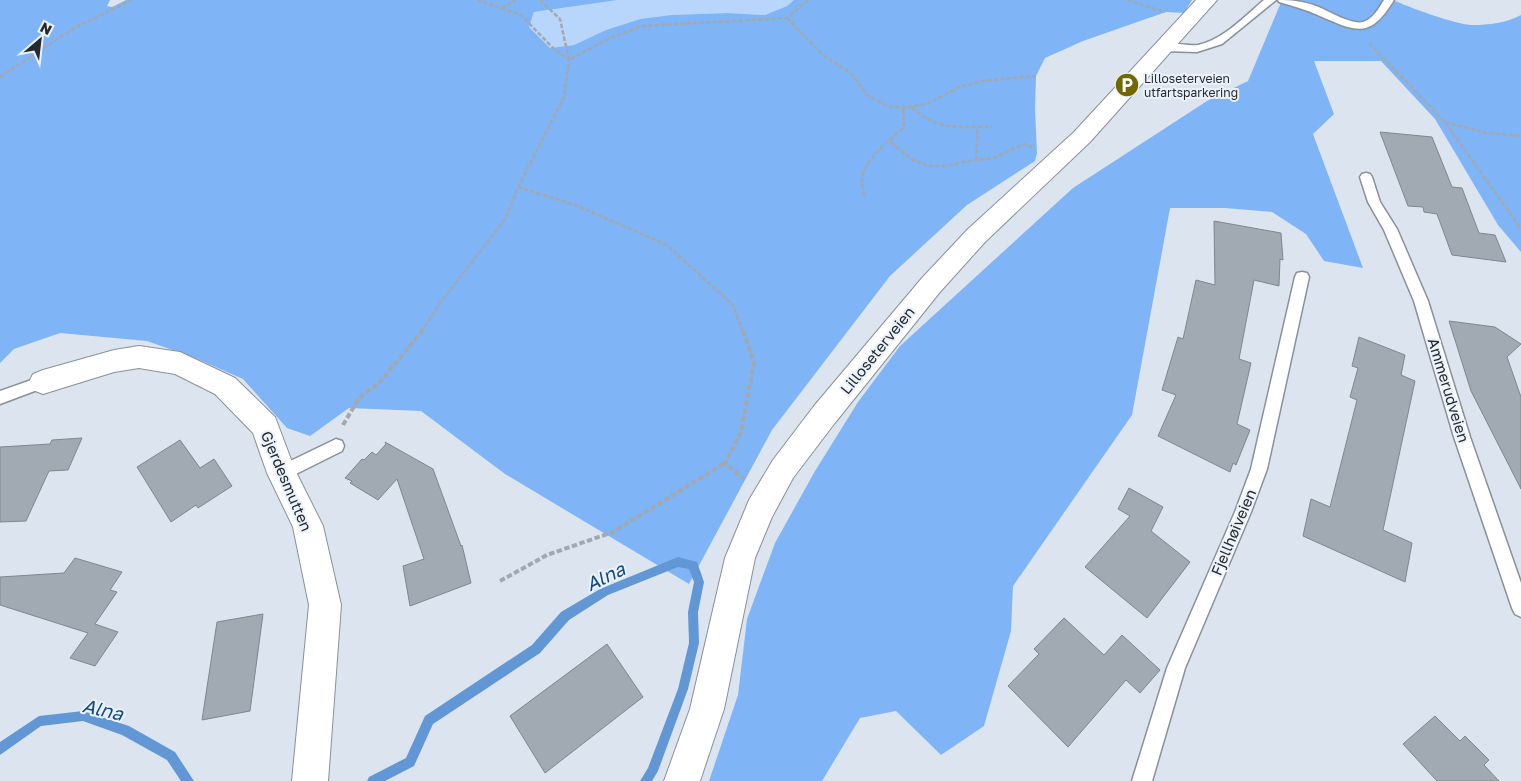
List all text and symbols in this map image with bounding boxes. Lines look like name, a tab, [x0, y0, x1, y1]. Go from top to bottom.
north arrow	[15, 15, 65, 65]
text: N	[38, 18, 55, 38]
place label: Lilloseterveien utfartsparkering	[1144, 71, 1238, 100]
parking icon: Lilloseterveien utfartsparkering	[1114, 72, 1140, 98]
street label: Lilloseterveien	[836, 303, 918, 397]
street label: Ammerudveien	[1425, 336, 1473, 444]
street label: Gjerdesmutten	[258, 428, 316, 534]
street label: Fjellhøiveien	[1207, 486, 1259, 578]
water label: Alna	[582, 556, 630, 595]
water label: Alna	[81, 693, 127, 725]

